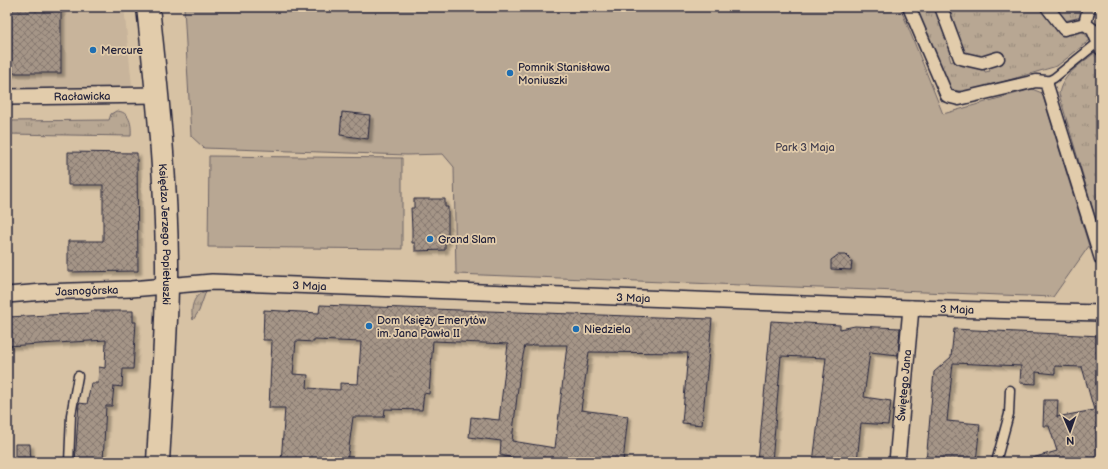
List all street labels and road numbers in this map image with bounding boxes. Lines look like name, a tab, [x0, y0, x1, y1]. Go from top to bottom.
street label: Racławicka	[54, 89, 110, 103]
street label: Księdza Jerzego Popiełuszki	[156, 163, 174, 305]
street label: 3 Maja	[292, 278, 327, 293]
street label: Jasnogórska	[55, 283, 119, 298]
street label: 3 Maja	[616, 291, 651, 305]
street label: 3 Maja	[940, 302, 974, 316]
street label: Świętego Jana	[893, 349, 914, 422]

